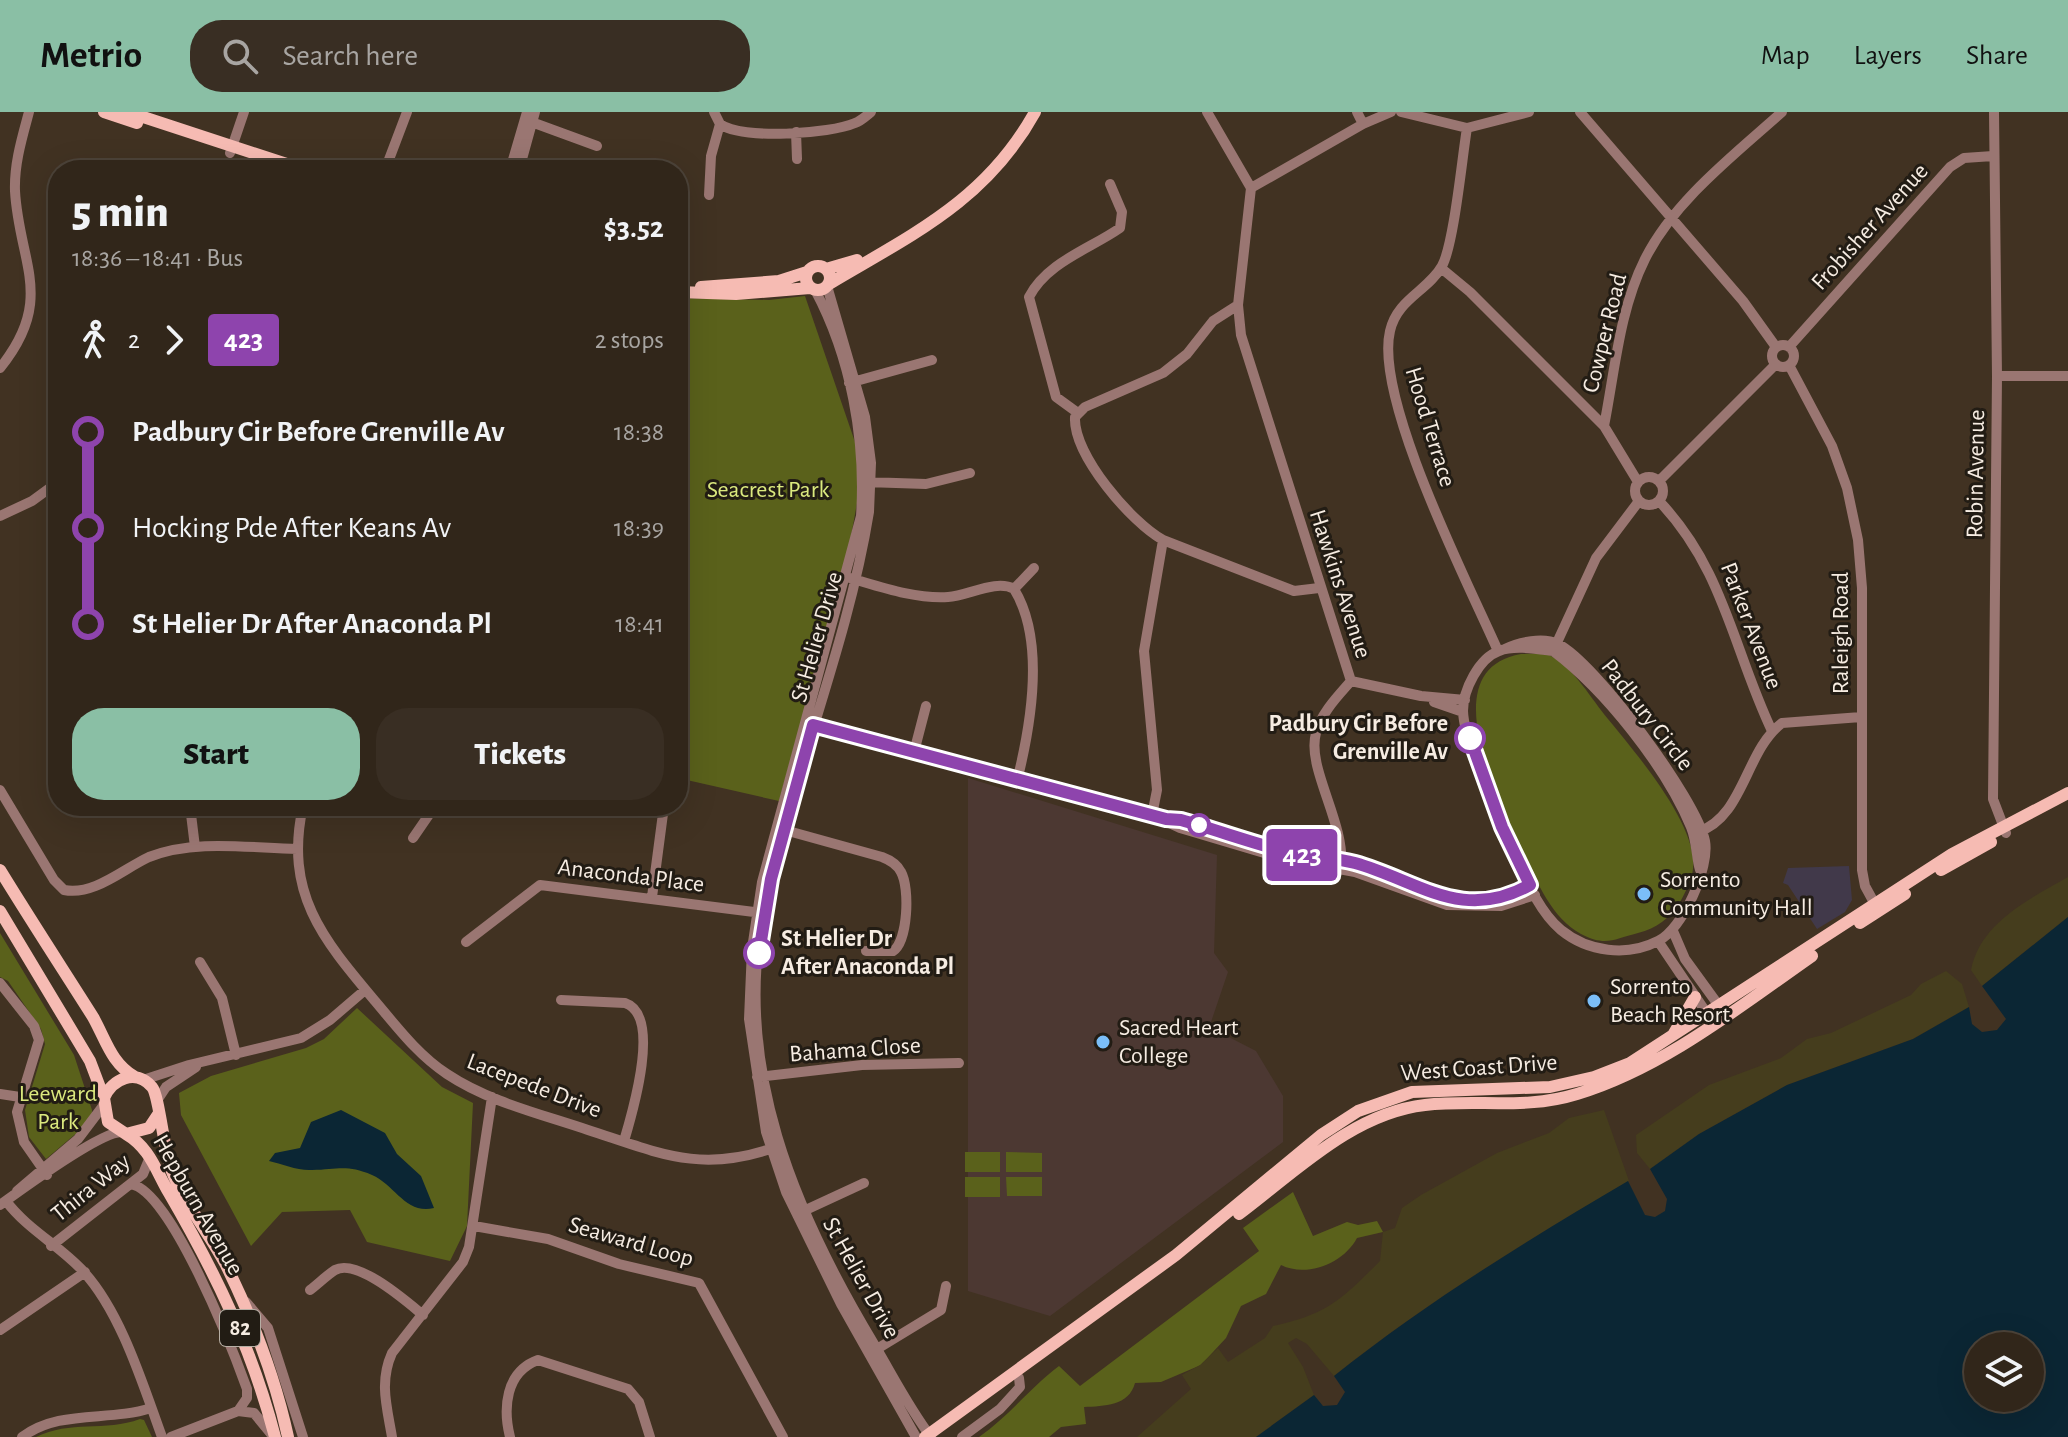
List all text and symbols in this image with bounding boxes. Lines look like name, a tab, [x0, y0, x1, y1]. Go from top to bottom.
search box	[190, 20, 750, 92]
icon: search	[218, 34, 262, 78]
text: Metrio	[40, 37, 142, 75]
text: Search here	[282, 41, 418, 71]
text: Map	[1761, 42, 1810, 70]
text: Layers	[1854, 42, 1922, 70]
text: Share	[1966, 42, 2028, 70]
street label: Frobisher Avenue	[1807, 159, 1933, 295]
text: 5 min	[72, 191, 169, 235]
text: $3.52	[604, 213, 664, 243]
text: 18:36 – 18:41 · Bus	[72, 245, 243, 271]
street label: Cowper Road	[1579, 271, 1631, 395]
icon: walk	[72, 318, 116, 362]
icon: forward	[152, 318, 196, 362]
text: 423	[224, 326, 263, 354]
text: 2	[128, 327, 140, 353]
text: 2 stops	[595, 327, 664, 353]
street label: Hood Terrace	[1400, 364, 1460, 490]
street label: Robin Avenue	[1963, 409, 1989, 539]
text: Padbury Cir Before Grenville Av	[132, 417, 504, 447]
text: 18:38	[614, 419, 664, 445]
park label: Seacrest Park	[707, 478, 829, 502]
street label: Hawkins Avenue	[1305, 507, 1375, 661]
text: Hocking Pde After Keans Av	[132, 513, 451, 543]
text: 18:39	[614, 515, 664, 541]
street label: Parker Avenue	[1716, 559, 1786, 693]
street label: St Helier Drive	[787, 569, 847, 705]
street label: Raleigh Road	[1829, 572, 1853, 694]
text: St Helier Dr After Anaconda Pl	[132, 609, 492, 639]
text: 18:41	[615, 611, 664, 637]
street label: Padbury Circle	[1596, 655, 1698, 775]
button: Start	[72, 708, 360, 800]
button: Tickets	[376, 708, 664, 800]
place label: Padbury Cir Before Grenville Av	[1269, 712, 1448, 764]
marker: Padbury Cir Before Grenville Av	[1455, 723, 1485, 753]
unlabelled marker	[1188, 814, 1210, 836]
line badge: 423	[1256, 829, 1348, 881]
text: 423	[1282, 841, 1322, 869]
street label: Anaconda Place	[556, 855, 706, 897]
place label: Sorrento Community Hall	[1660, 868, 1813, 920]
marker: Sorrento Community Hall	[1635, 885, 1653, 903]
place label: St Helier Dr After Anaconda Pl	[781, 927, 954, 979]
marker: St Helier Dr After Anaconda Pl	[744, 938, 774, 968]
place label: Sorrento Beach Resort	[1610, 975, 1730, 1027]
marker: Sorrento Beach Resort	[1585, 992, 1603, 1010]
place label: Sacred Heart College	[1119, 1016, 1239, 1068]
street label: Bahama Close	[788, 1033, 922, 1067]
marker: Sacred Heart College	[1094, 1033, 1112, 1051]
street label: Lacepede Drive	[463, 1049, 605, 1123]
street label: West Coast Drive	[1400, 1051, 1558, 1085]
park label: Leeward Park	[19, 1082, 97, 1134]
street label: Hepburn Avenue	[148, 1131, 248, 1279]
street label: Thira Way	[47, 1149, 135, 1227]
street label: Seaward Loop	[566, 1213, 696, 1271]
street label: St Helier Drive	[818, 1213, 904, 1343]
road number: 82	[220, 1310, 260, 1346]
map controls	[1964, 1332, 2044, 1412]
button: layers	[1964, 1332, 2044, 1412]

